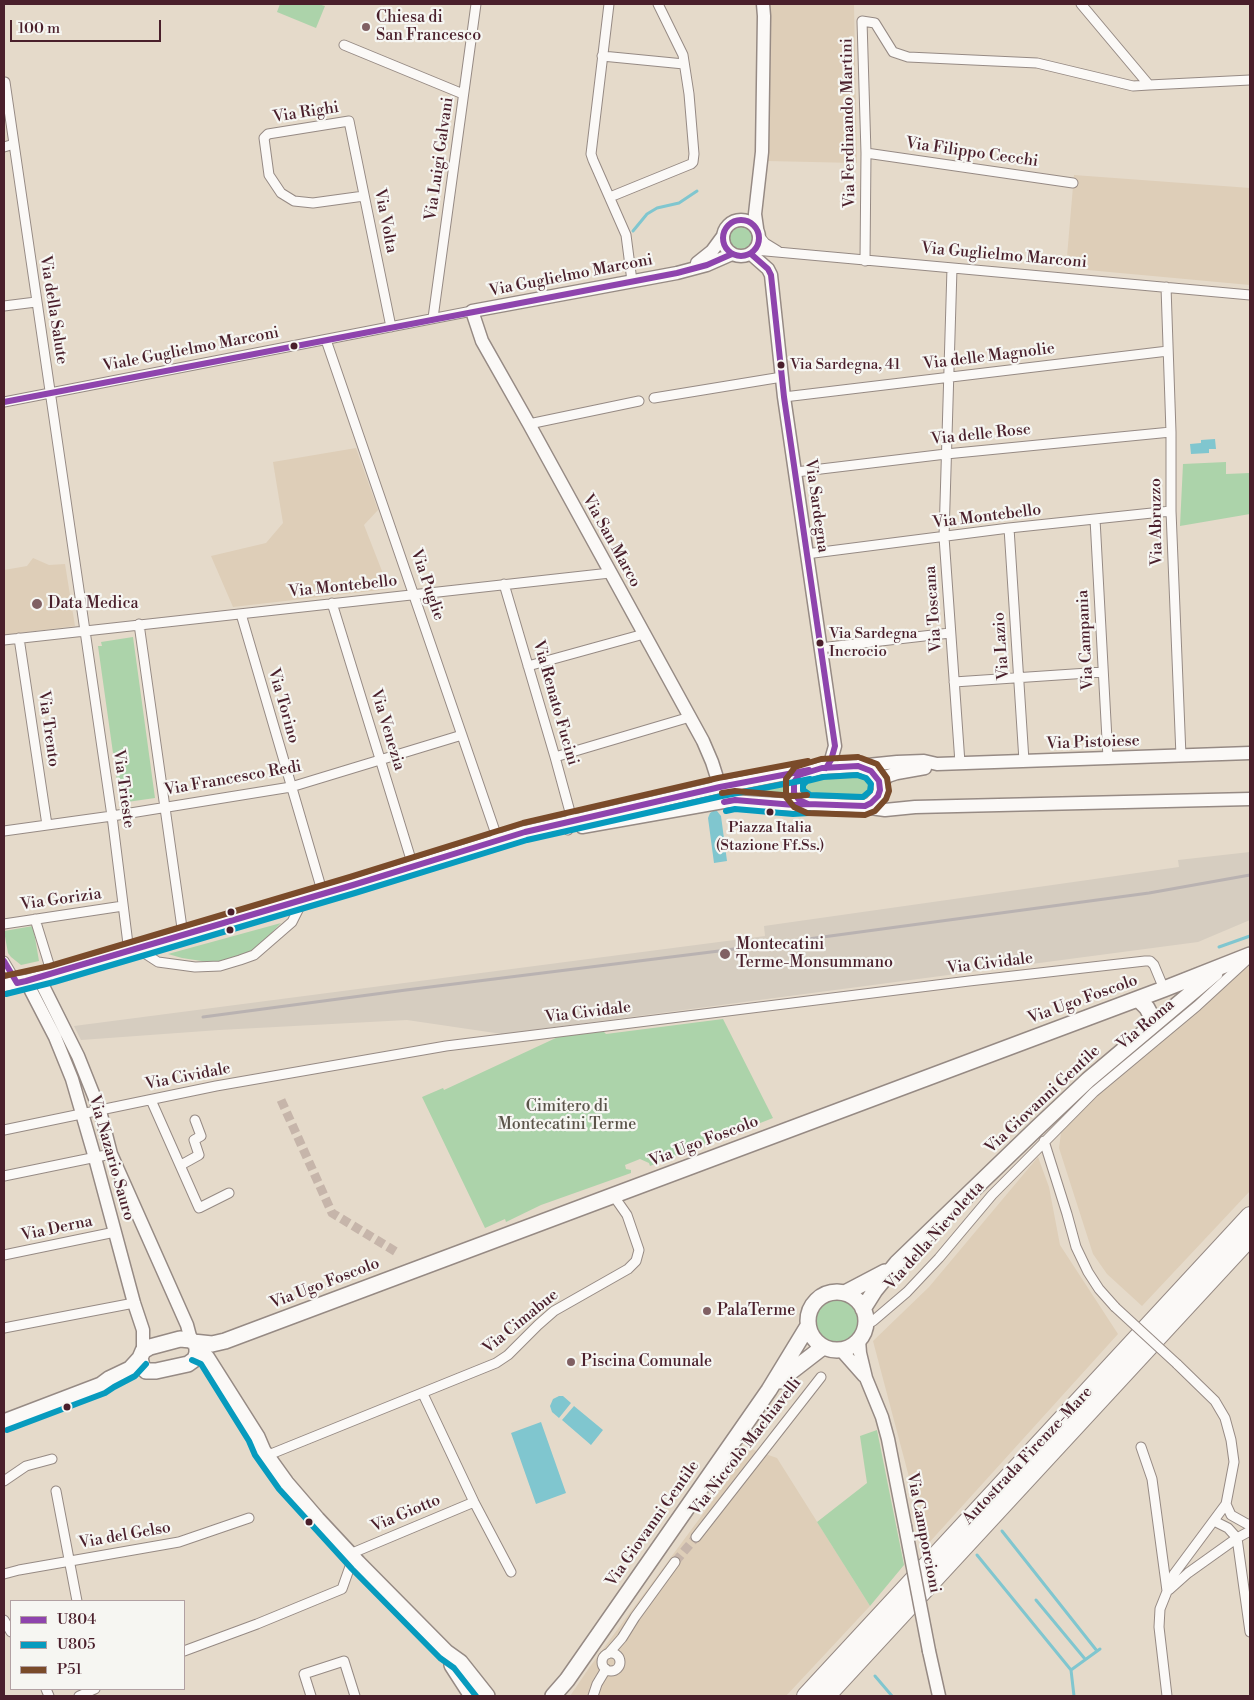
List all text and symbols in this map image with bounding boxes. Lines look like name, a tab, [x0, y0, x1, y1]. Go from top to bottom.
place label: Chiesa di San Francesco	[376, 8, 481, 46]
scale bar	[12, 10, 164, 42]
text: 100 m	[18, 19, 60, 38]
marker: Chiesa di San Francesco	[360, 21, 372, 33]
street label: Via Ferdinando Martini	[838, 38, 860, 208]
street label: Via Luigi Galvani	[422, 96, 458, 222]
street label: Via Righi	[272, 98, 340, 128]
street label: Via Filippo Cecchi	[905, 134, 1039, 172]
street label: Via Volta	[369, 187, 401, 255]
street label: Via Guglielmo Marconi	[920, 239, 1088, 273]
street label: Via Guglielmo Marconi	[488, 251, 654, 301]
street label: Via della Salute	[35, 254, 71, 366]
street label: Viale Guglielmo Marconi	[101, 323, 281, 377]
street label: Via delle Magnolie	[922, 339, 1056, 375]
unlabelled marker	[289, 341, 299, 351]
place label: Via Sardegna, 41	[790, 356, 900, 374]
marker: Via Sardegna, 41	[776, 360, 786, 370]
street label: Via delle Rose	[930, 420, 1032, 450]
street label: Via Sardegna	[800, 458, 832, 554]
street label: Via Abruzzo	[1147, 478, 1167, 566]
street label: Via San Marco	[578, 491, 644, 591]
street label: Via Montebello	[932, 501, 1042, 533]
street label: Via Puglie	[406, 547, 448, 623]
street label: Via Toscana	[921, 565, 947, 653]
street label: Via Montebello	[288, 572, 398, 602]
street label: Via Campania	[1074, 589, 1098, 691]
place label: Data Medica	[48, 594, 139, 614]
marker: Data Medica	[30, 597, 44, 611]
street label: Via Lazio	[990, 611, 1014, 681]
place label: Via Sardegna Incrocio	[829, 625, 917, 660]
street label: Via Renato Fucini	[528, 638, 582, 768]
marker: Via Sardegna Incrocio	[815, 638, 825, 648]
street label: Via Torino	[263, 666, 303, 746]
street label: Via Venezia	[366, 687, 408, 773]
street label: Via Trento	[33, 690, 63, 768]
street label: Via Pistoiese	[1046, 732, 1140, 754]
street label: Via Trieste	[108, 748, 138, 830]
street label: Via Francesco Redi	[163, 757, 303, 801]
marker: Piazza Italia (Stazione Ff.Ss.)	[765, 807, 775, 817]
place label: Piazza Italia (Stazione Ff.Ss.)	[716, 819, 824, 854]
street label: Via Gorizia	[19, 885, 103, 915]
unlabelled marker	[226, 907, 236, 917]
unlabelled marker	[225, 925, 235, 935]
place label: Montecatini Terme-Monsummano	[736, 935, 893, 973]
marker: Montecatini Terme-Monsummano	[718, 947, 732, 961]
street label: Via Cividale	[946, 949, 1034, 979]
street label: Via Ugo Foscolo	[1025, 971, 1141, 1029]
street label: Via Roma	[1113, 995, 1179, 1055]
street label: Via Cividale	[544, 998, 632, 1028]
street label: Via Giovanni Gentile	[982, 1042, 1104, 1158]
street label: Via Cividale	[144, 1059, 232, 1095]
street label: Via Nazario Sauro	[84, 1093, 138, 1223]
park label: Cimitero di Montecatini Terme	[498, 1097, 636, 1135]
street label: Via Ugo Foscolo	[647, 1112, 761, 1172]
street label: Via della Nievoletta	[881, 1178, 989, 1294]
street label: Via Derna	[20, 1212, 94, 1246]
street label: Via Ugo Foscolo	[268, 1254, 382, 1314]
street label: Via Cimabue	[479, 1286, 563, 1358]
place label: PalaTerme	[717, 1301, 795, 1321]
marker: PalaTerme	[701, 1305, 713, 1317]
place label: Piscina Comunale	[581, 1352, 712, 1372]
marker: Piscina Comunale	[565, 1356, 577, 1368]
street label: Via Niccolò Machiavelli	[686, 1374, 806, 1520]
street label: Autostrada Firenze-Mare	[959, 1383, 1097, 1529]
unlabelled marker	[62, 1402, 72, 1412]
street label: Via Giovanni Gentile	[602, 1457, 704, 1591]
street label: Via Camporcioni	[902, 1471, 944, 1595]
street label: Via Giotto	[369, 1491, 443, 1537]
unlabelled marker	[304, 1517, 314, 1527]
street label: Via del Gelso	[78, 1518, 172, 1554]
legend	[10, 1600, 185, 1690]
text: U804	[57, 1610, 96, 1629]
text: U805	[57, 1635, 95, 1654]
text: P51	[57, 1660, 82, 1679]

